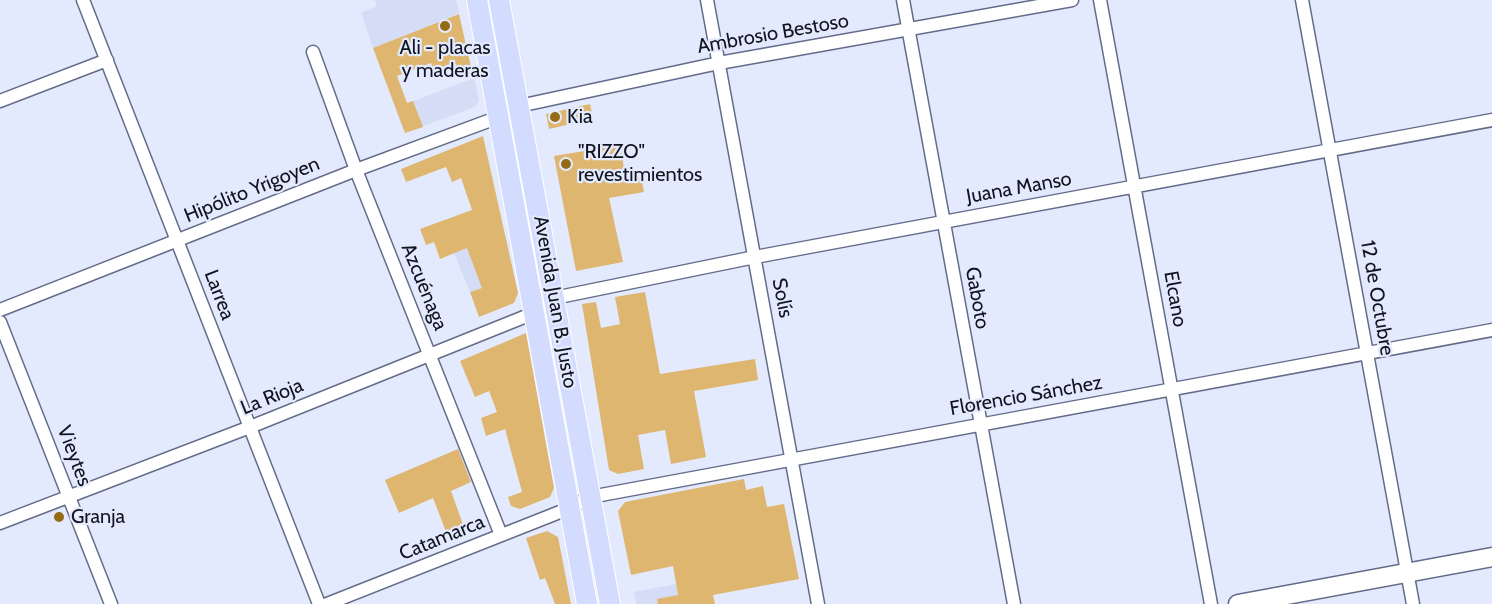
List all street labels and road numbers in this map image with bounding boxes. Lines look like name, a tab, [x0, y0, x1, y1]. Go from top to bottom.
street label: Ambrosio Bestoso	[695, 9, 851, 59]
street label: Hipólito Yrigoyen	[181, 152, 323, 228]
street label: Juana Manso	[965, 167, 1073, 209]
street label: Avenida Juan B. Justo	[528, 214, 582, 390]
street label: 12 de Octubre	[1355, 239, 1399, 357]
street label: Azcuénaga	[396, 240, 452, 334]
street label: Gaboto	[960, 265, 994, 331]
street label: Larrea	[199, 267, 239, 323]
street label: Elcano	[1158, 269, 1192, 329]
street label: Solís	[766, 276, 798, 320]
street label: Florencio Sánchez	[948, 371, 1104, 421]
street label: La Rioja	[237, 374, 307, 420]
street label: Vieytes	[52, 422, 96, 490]
street label: Catamarca	[396, 510, 488, 566]

